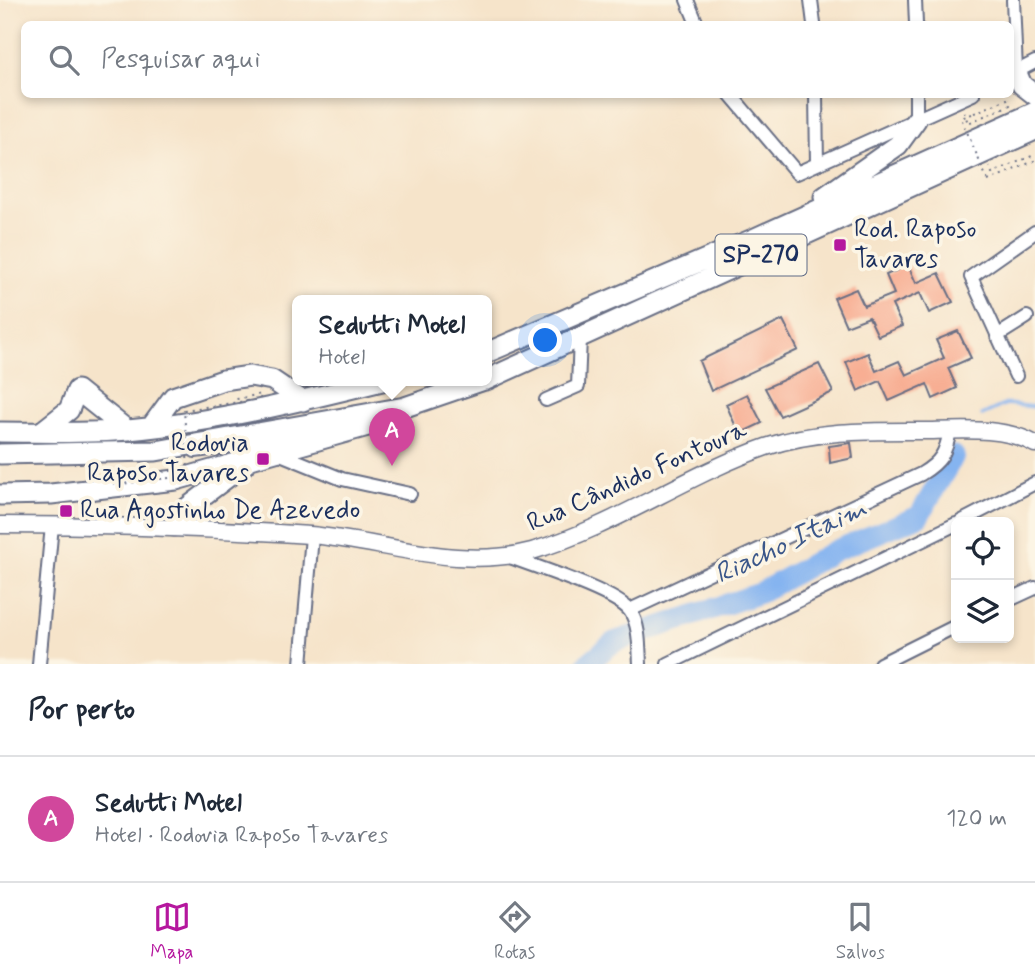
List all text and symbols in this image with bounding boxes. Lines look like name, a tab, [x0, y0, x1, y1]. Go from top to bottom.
search box	[21, 21, 1014, 98]
icon: search	[45, 41, 83, 79]
text: Pesquisar aqui	[101, 43, 260, 77]
place label: Rod. Raposo Tavares	[854, 213, 977, 277]
road number: SP-270	[716, 234, 806, 276]
marker: Rod. Raposo Tavares	[832, 237, 848, 253]
popup	[292, 295, 492, 386]
text: Sedutti Motel	[318, 309, 466, 343]
your location	[528, 323, 562, 357]
text: Hotel	[318, 343, 365, 373]
pin: A	[369, 408, 415, 466]
street label: Rua Cândido Fontoura	[522, 413, 753, 541]
place label: Rodovia Raposo Tavares	[87, 427, 249, 491]
marker: Rodovia Raposo Tavares	[255, 451, 271, 467]
water label: Riacho Itaim	[709, 490, 873, 594]
place label: Rua Agostinho De Azevedo	[80, 494, 360, 528]
marker: Rua Agostinho De Azevedo	[58, 503, 74, 519]
map controls	[951, 517, 1014, 643]
button: locate	[951, 517, 1014, 580]
button: layers	[951, 580, 1014, 643]
text: Por perto	[28, 690, 135, 729]
text: Sedutti Motel	[95, 787, 242, 821]
text: A	[43, 804, 59, 834]
text: 120 m	[946, 804, 1007, 834]
text: Hotel · Rodovia Raposo Tavares	[95, 821, 388, 851]
tab: Mapa	[150, 898, 194, 965]
tab: Rotas	[494, 898, 535, 965]
tab: Salvos	[836, 898, 885, 965]

